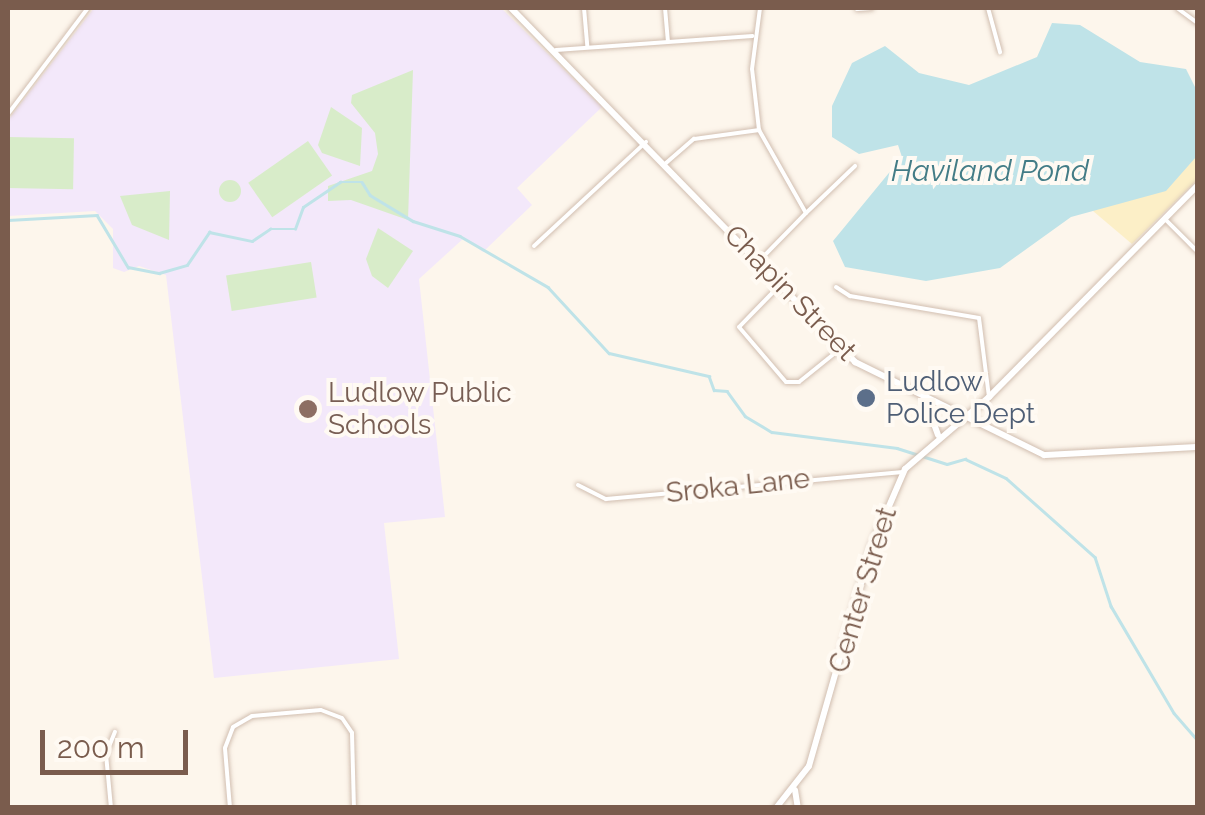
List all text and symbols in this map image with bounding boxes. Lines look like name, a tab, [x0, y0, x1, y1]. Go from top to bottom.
water label: Haviland Pond	[891, 153, 1089, 189]
street label: Chapin Street	[717, 218, 863, 368]
place label: Ludlow Police Dept	[886, 365, 1035, 431]
place label: Ludlow Public Schools	[328, 376, 512, 442]
marker: Ludlow Police Dept	[855, 387, 877, 409]
marker: Ludlow Public Schools	[297, 398, 319, 420]
street label: Sroka Lane	[664, 462, 812, 510]
street label: Center Street	[822, 503, 904, 677]
scale bar	[45, 710, 192, 772]
text: 200 m	[57, 730, 145, 765]

